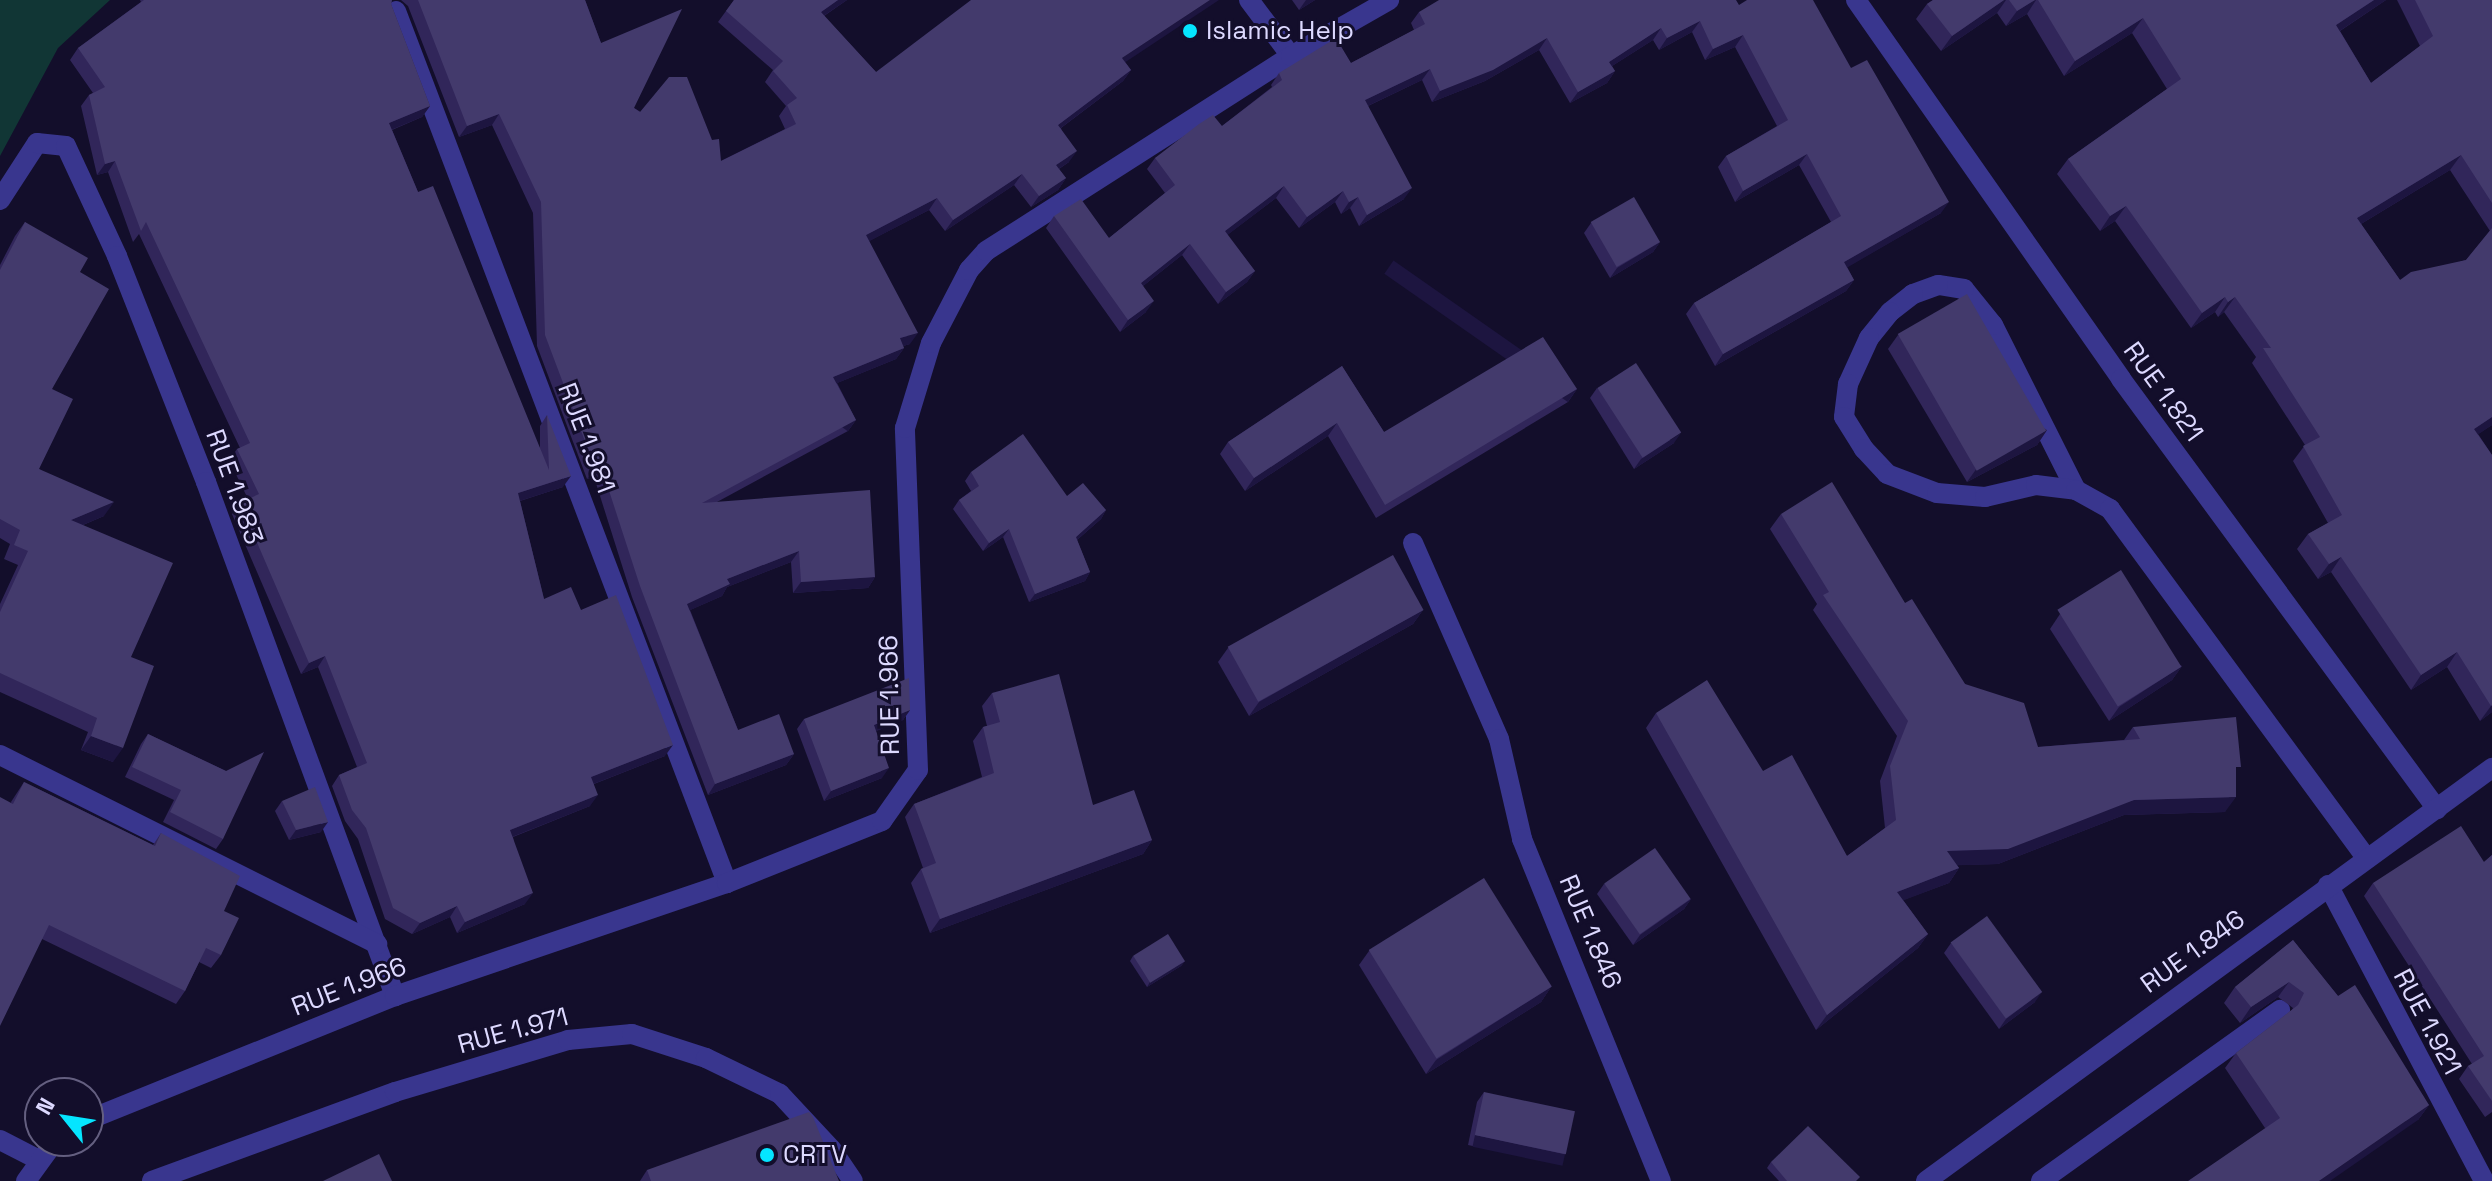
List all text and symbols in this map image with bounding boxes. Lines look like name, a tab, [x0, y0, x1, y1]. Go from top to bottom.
place label: Islamic Help	[1206, 15, 1354, 47]
marker: Islamic Help	[1181, 22, 1199, 40]
street label: RUE 1.821	[2117, 336, 2209, 448]
street label: RUE 1.981	[551, 379, 621, 497]
street label: RUE 1.983	[199, 425, 269, 549]
street label: RUE 1.966	[873, 635, 907, 755]
street label: RUE 1.846	[1552, 870, 1628, 994]
street label: RUE 1.846	[2135, 904, 2251, 1000]
street label: RUE 1.966	[287, 951, 411, 1023]
street label: RUE 1.921	[2386, 964, 2468, 1080]
street label: RUE 1.971	[454, 1001, 572, 1061]
north arrow	[24, 1077, 104, 1157]
text: N	[29, 1093, 61, 1119]
place label: CRTV	[783, 1139, 847, 1171]
marker: CRTV	[758, 1146, 776, 1164]

